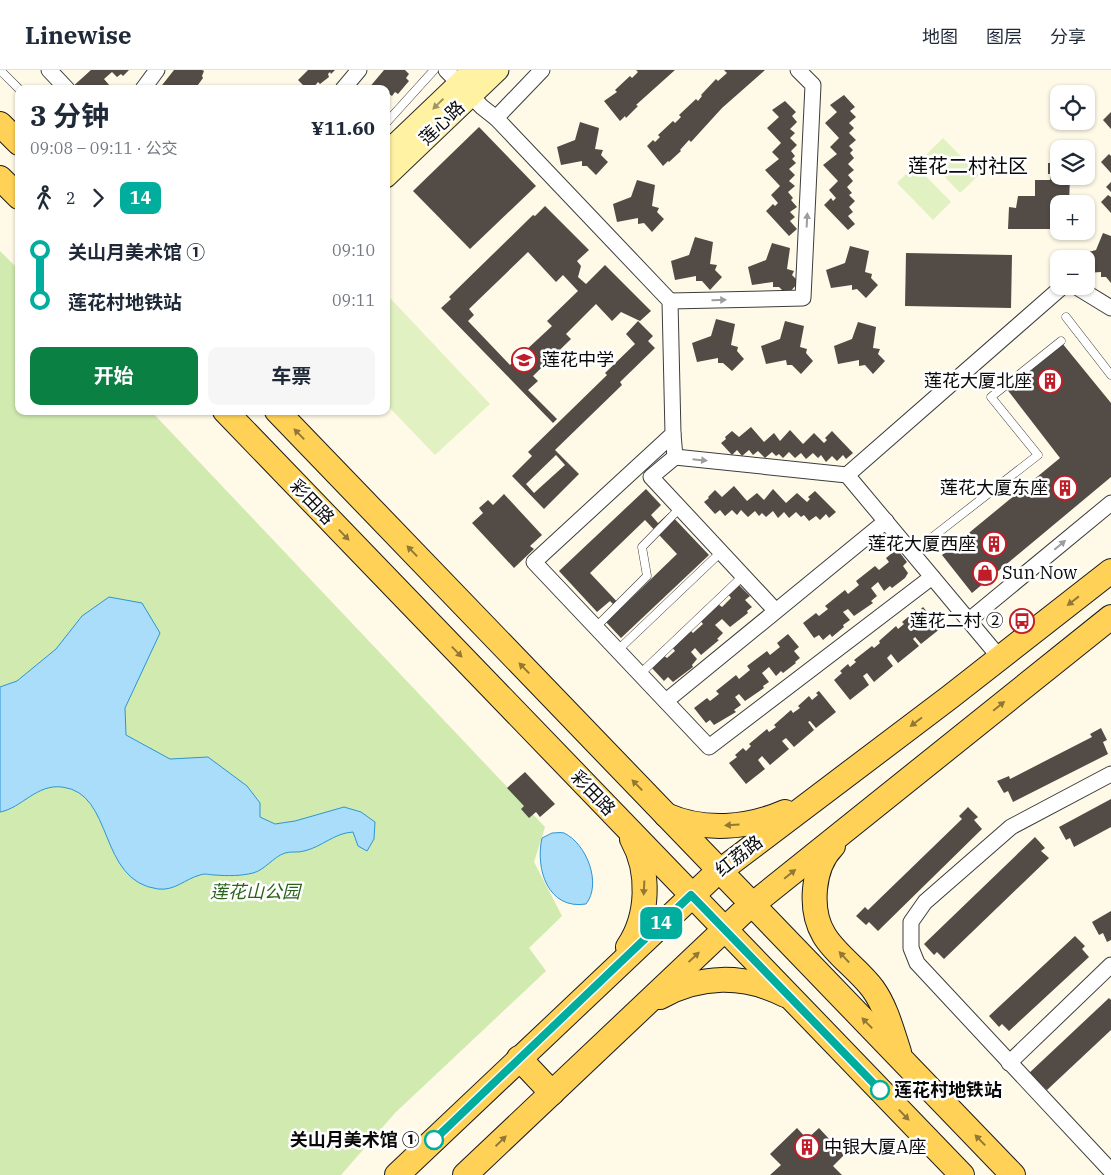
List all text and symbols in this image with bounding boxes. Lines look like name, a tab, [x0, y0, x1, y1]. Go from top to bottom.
text: Linewise	[25, 19, 132, 51]
text: 地图	[922, 25, 958, 48]
text: 图层	[986, 25, 1022, 48]
text: 分享	[1050, 25, 1086, 48]
map controls	[1050, 85, 1095, 295]
button: locate	[1050, 85, 1095, 130]
street label: 莲心路	[414, 96, 469, 150]
text: 3 分钟	[30, 97, 109, 134]
one-way arrow	[432, 98, 444, 110]
text: ¥11.60	[311, 116, 375, 140]
text: 09:08 – 09:11 · 公交	[30, 138, 177, 158]
button: layers	[1050, 140, 1095, 185]
district label: 莲花二村社区	[908, 152, 1028, 179]
icon: walk	[30, 184, 58, 212]
icon: forward	[84, 184, 112, 212]
text: 14	[130, 186, 151, 209]
text: 2	[66, 188, 76, 208]
button: +	[1050, 195, 1095, 240]
one-way arrow	[803, 211, 811, 227]
text: 关山月美术馆 ①	[68, 240, 205, 264]
text: 09:10	[332, 240, 375, 260]
button: −	[1050, 250, 1095, 295]
text: 莲花村地铁站	[68, 290, 182, 314]
text: 09:11	[332, 290, 375, 310]
one-way arrow	[711, 295, 727, 303]
button: 开始	[30, 347, 198, 405]
button: 车票	[208, 347, 375, 405]
school or university icon: 莲花中学	[511, 347, 537, 373]
place label: 莲花中学	[542, 348, 614, 371]
building icon: 莲花大厦北座	[1037, 368, 1063, 394]
place label: 莲花大厦北座	[924, 369, 1032, 392]
one-way arrow	[293, 428, 305, 440]
one-way arrow	[693, 456, 709, 464]
street label: 彩田路	[285, 474, 339, 529]
building icon: 莲花大厦东座	[1052, 475, 1078, 501]
place label: 莲花大厦东座	[940, 476, 1048, 499]
one-way arrow	[338, 528, 350, 540]
building icon: 莲花大厦西座	[981, 531, 1007, 557]
place label: 莲花大厦西座	[868, 532, 976, 555]
one-way arrow	[1053, 540, 1066, 551]
one-way arrow	[406, 545, 418, 557]
shop icon: Sun Now	[972, 560, 998, 586]
place label: Sun Now	[1002, 561, 1077, 584]
one-way arrow	[1066, 596, 1080, 606]
bus stop icon: 莲花二村 ②	[1009, 608, 1035, 634]
place label: 莲花二村 ②	[910, 609, 1004, 632]
one-way arrow	[451, 645, 463, 657]
one-way arrow	[519, 662, 531, 674]
one-way arrow	[992, 701, 1005, 712]
one-way arrow	[909, 717, 923, 727]
street label: 彩田路	[566, 765, 620, 820]
one-way arrow	[631, 779, 643, 791]
one-way arrow	[724, 821, 740, 829]
street label: 红荔路	[710, 830, 767, 881]
one-way arrow	[784, 868, 797, 879]
park label: 莲花山公园	[210, 880, 303, 903]
one-way arrow	[640, 881, 648, 897]
line badge: 14	[638, 907, 684, 939]
text: 14	[650, 911, 672, 934]
one-way arrow	[688, 951, 700, 963]
one-way arrow	[838, 951, 850, 963]
one-way arrow	[861, 1017, 873, 1029]
place label: 莲花村地铁站	[894, 1078, 1002, 1101]
marker: 莲花村地铁站	[870, 1080, 890, 1100]
one-way arrow	[898, 1109, 910, 1121]
place label: 关山月美术馆 ①	[290, 1128, 420, 1151]
marker: 关山月美术馆 ①	[424, 1130, 444, 1150]
building icon: 中银大厦A座	[794, 1134, 820, 1160]
one-way arrow	[974, 1134, 986, 1146]
one-way arrow	[494, 1135, 506, 1147]
place label: 中银大厦A座	[824, 1135, 926, 1158]

